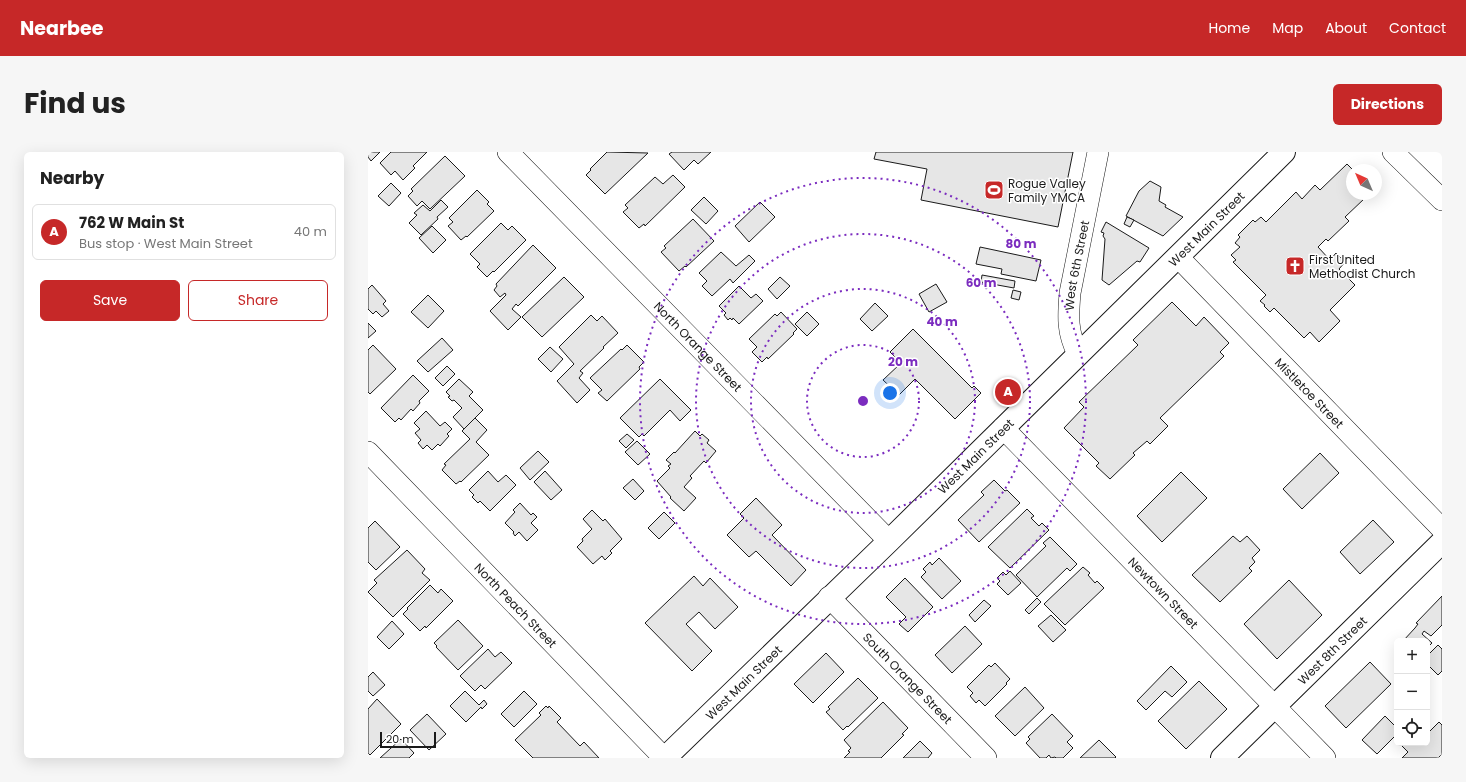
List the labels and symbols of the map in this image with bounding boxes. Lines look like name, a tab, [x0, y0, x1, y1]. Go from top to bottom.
north arrow	[1346, 164, 1382, 200]
place label: Rogue Valley Family YMCA	[1008, 175, 1086, 206]
sports icon: Rogue Valley Family YMCA	[983, 179, 1005, 201]
street label: West Main Street	[1164, 187, 1248, 270]
street label: West 6th Street	[1060, 219, 1093, 311]
text: 80 m	[1006, 235, 1037, 252]
place label: First United Methodist Church	[1309, 251, 1415, 282]
church icon: First United Methodist Church	[1284, 255, 1306, 277]
text: 60 m	[966, 274, 997, 291]
street label: North Orange Street	[650, 298, 746, 395]
text: 40 m	[926, 313, 958, 330]
text: 20 m	[888, 353, 918, 370]
street label: Mistletoe Street	[1271, 354, 1348, 432]
pin: A	[995, 377, 1021, 407]
your location	[880, 383, 900, 403]
centre of rings	[856, 394, 870, 408]
street label: West Main Street	[934, 415, 1017, 497]
street label: Newtown Street	[1125, 553, 1202, 632]
street label: North Peach Street	[471, 559, 561, 651]
street label: West 8th Street	[1293, 612, 1370, 688]
street label: South Orange Street	[859, 629, 956, 727]
street label: West Main Street	[701, 641, 785, 723]
scale bar	[380, 730, 436, 749]

